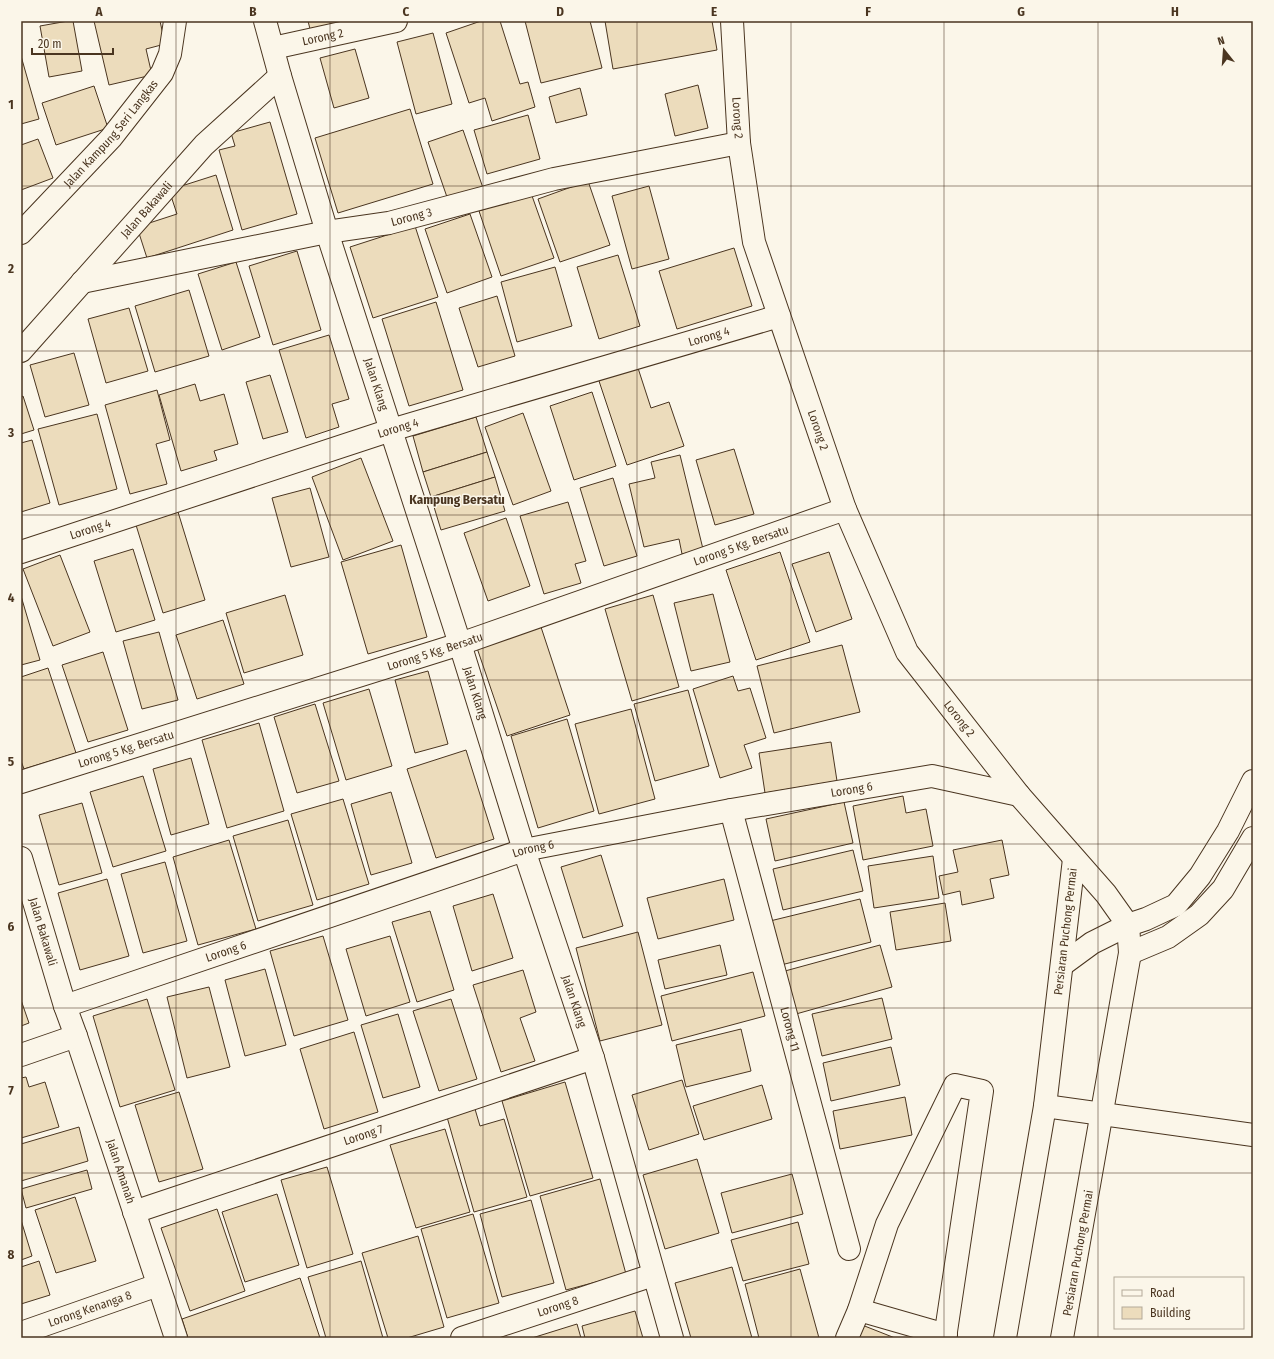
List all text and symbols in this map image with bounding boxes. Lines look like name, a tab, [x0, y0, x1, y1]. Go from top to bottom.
text: A	[94, 4, 103, 19]
text: B	[249, 4, 257, 19]
text: C	[403, 4, 410, 19]
text: D	[556, 4, 564, 19]
text: E	[711, 4, 717, 19]
text: F	[865, 4, 871, 19]
text: G	[1017, 4, 1025, 19]
text: H	[1171, 4, 1179, 19]
street label: Lorong 2	[301, 26, 345, 48]
scale bar	[32, 30, 113, 56]
north arrow	[1204, 30, 1244, 70]
text: N	[1216, 34, 1226, 48]
text: 20 m	[38, 37, 62, 51]
street label: Jalan Kampung Seri Langkas	[61, 77, 161, 190]
text: 1	[8, 97, 14, 112]
street label: Lorong 2	[729, 97, 746, 139]
street label: Jalan Bakawali	[118, 179, 175, 241]
street label: Lorong 3	[390, 205, 433, 229]
text: 2	[7, 261, 14, 276]
street label: Lorong 4	[687, 324, 731, 349]
street label: Jalan Klang	[361, 356, 391, 413]
street label: Lorong 2	[805, 408, 831, 452]
street label: Lorong 4	[376, 415, 420, 441]
text: 3	[7, 425, 14, 440]
district label: Kampung Bersatu	[409, 492, 505, 507]
street label: Lorong 4	[68, 516, 113, 542]
street label: Lorong 5 Kg. Bersatu	[692, 522, 790, 569]
text: 4	[8, 590, 15, 605]
street label: Lorong 5 Kg. Bersatu	[385, 630, 485, 673]
street label: Jalan Klang	[460, 665, 490, 721]
street label: Lorong 2	[941, 698, 978, 739]
street label: Lorong 5 Kg. Bersatu	[76, 727, 176, 771]
text: 5	[8, 754, 14, 769]
street label: Lorong 6	[830, 779, 874, 800]
street label: Lorong 6	[510, 837, 555, 860]
street label: Persiaran Puchong Permai	[1051, 867, 1080, 996]
street label: Jalan Bakawali	[26, 896, 60, 968]
text: 6	[8, 919, 15, 934]
street label: Lorong 6	[204, 938, 248, 965]
street label: Jalan Klang	[559, 973, 590, 1030]
street label: Lorong 11	[777, 1005, 803, 1053]
text: 7	[8, 1083, 14, 1098]
street label: Lorong 7	[342, 1122, 385, 1148]
street label: Jalan Amanah	[104, 1137, 138, 1206]
street label: Persiaran Puchong Permai	[1060, 1189, 1096, 1317]
text: 8	[8, 1247, 15, 1262]
legend	[1114, 1277, 1244, 1329]
text: Road	[1150, 1286, 1175, 1300]
street label: Lorong Kenanga 8	[46, 1288, 133, 1330]
street label: Lorong 8	[536, 1293, 580, 1320]
text: Building	[1150, 1306, 1191, 1320]

